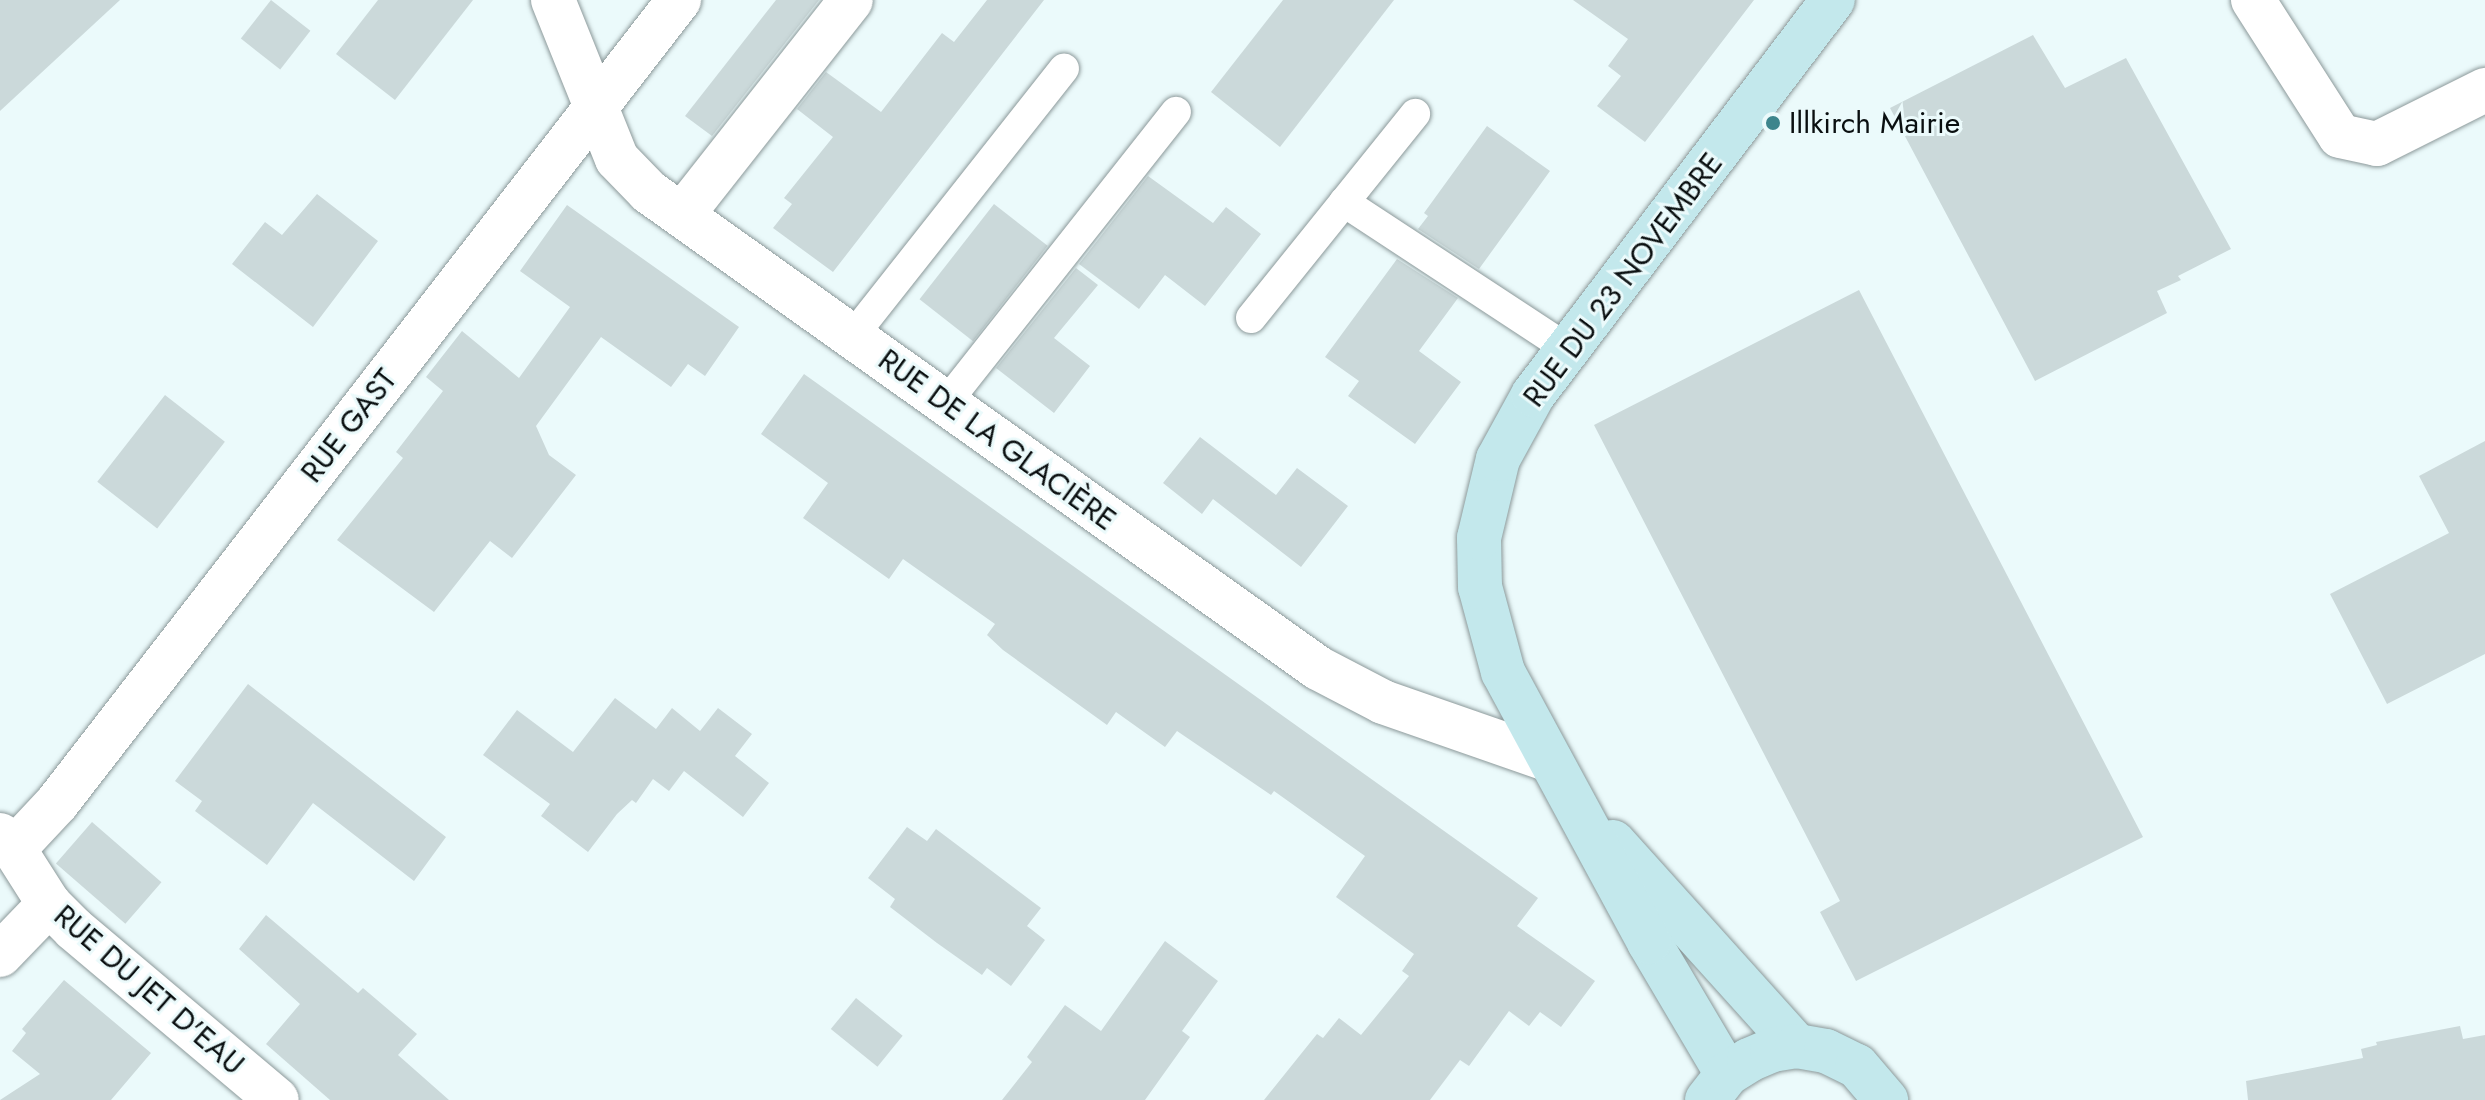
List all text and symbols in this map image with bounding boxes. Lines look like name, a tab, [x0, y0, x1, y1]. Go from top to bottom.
place label: Illkirch Mairie	[1789, 105, 1960, 141]
marker: Illkirch Mairie	[1764, 114, 1782, 132]
street label: RUE DU 23 NOVEMBRE	[1516, 146, 1730, 414]
street label: RUE DE LA GLACIÈRE	[871, 342, 1123, 538]
street label: RUE GAST	[294, 362, 404, 490]
street label: RUE DU JET D'EAU	[47, 898, 251, 1082]

